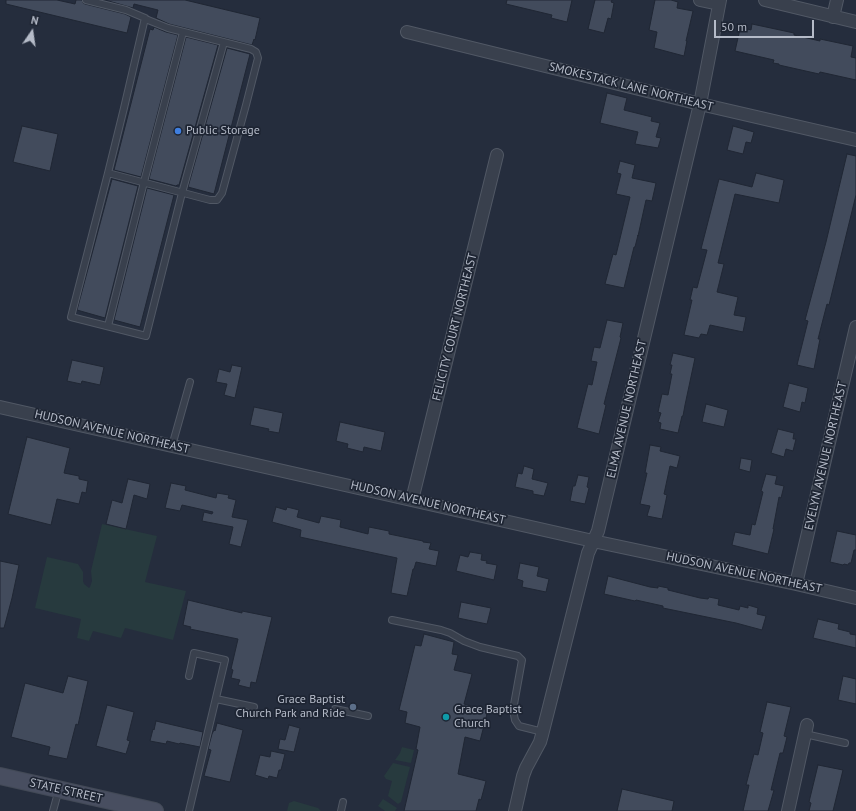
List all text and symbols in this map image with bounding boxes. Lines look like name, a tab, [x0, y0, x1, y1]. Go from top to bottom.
north arrow	[12, 12, 52, 52]
scale bar	[716, 12, 816, 38]
text: N	[30, 13, 40, 28]
text: 50 m	[721, 19, 747, 34]
street label: SMOKESTACK LANE NORTHEAST	[547, 60, 715, 114]
place label: Public Storage	[186, 124, 260, 138]
marker: Public Storage	[173, 126, 183, 136]
street label: FELICITY COURT NORTHEAST	[430, 252, 480, 402]
street label: ELMA AVENUE NORTHEAST	[604, 338, 650, 480]
street label: EVELYN AVENUE NORTHEAST	[802, 380, 850, 532]
street label: HUDSON AVENUE NORTHEAST	[33, 407, 191, 457]
street label: HUDSON AVENUE NORTHEAST	[349, 478, 507, 528]
street label: HUDSON AVENUE NORTHEAST	[665, 549, 823, 597]
place label: Grace Baptist Church Park and Ride	[236, 693, 345, 721]
marker: Grace Baptist Church Park and Ride	[348, 702, 358, 712]
place label: Grace Baptist Church	[454, 703, 522, 731]
marker: Grace Baptist Church	[441, 712, 451, 722]
street label: STATE STREET	[28, 776, 104, 806]

